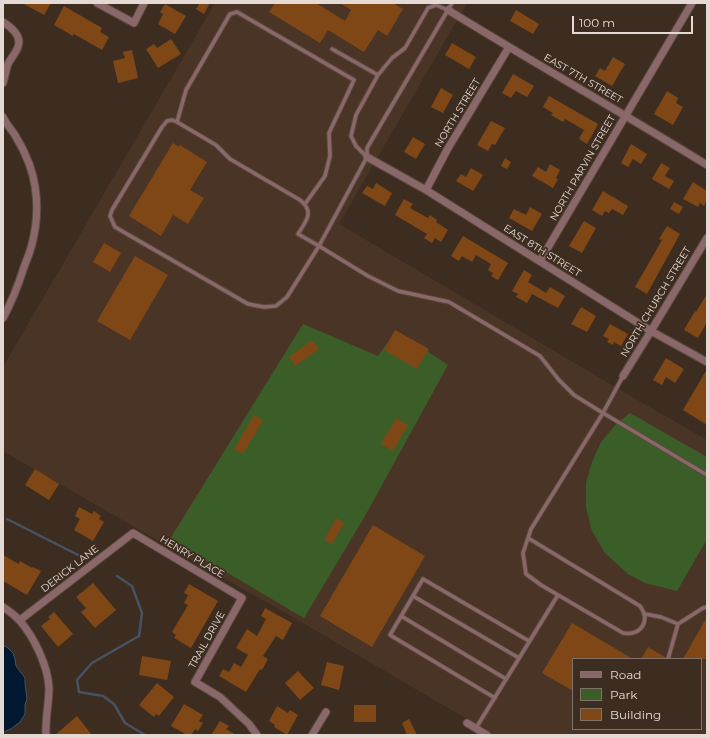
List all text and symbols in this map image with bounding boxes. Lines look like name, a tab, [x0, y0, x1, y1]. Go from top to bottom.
scale bar	[574, 8, 695, 34]
text: 100 m	[579, 15, 615, 30]
street label: EAST 7TH STREET	[542, 52, 624, 106]
street label: NORTH STREET	[433, 76, 483, 150]
street label: NORTH PARVIN STREET	[548, 113, 618, 223]
street label: EAST 8TH STREET	[501, 222, 583, 280]
street label: NORTH CHURCH STREET	[618, 245, 694, 359]
street label: HENRY PLACE	[158, 533, 226, 581]
street label: DERICK LANE	[39, 543, 101, 595]
street label: TRAIL DRIVE	[186, 609, 228, 671]
legend	[572, 658, 702, 730]
text: Road	[610, 667, 641, 682]
text: Park	[610, 687, 637, 702]
text: Building	[610, 707, 661, 722]

